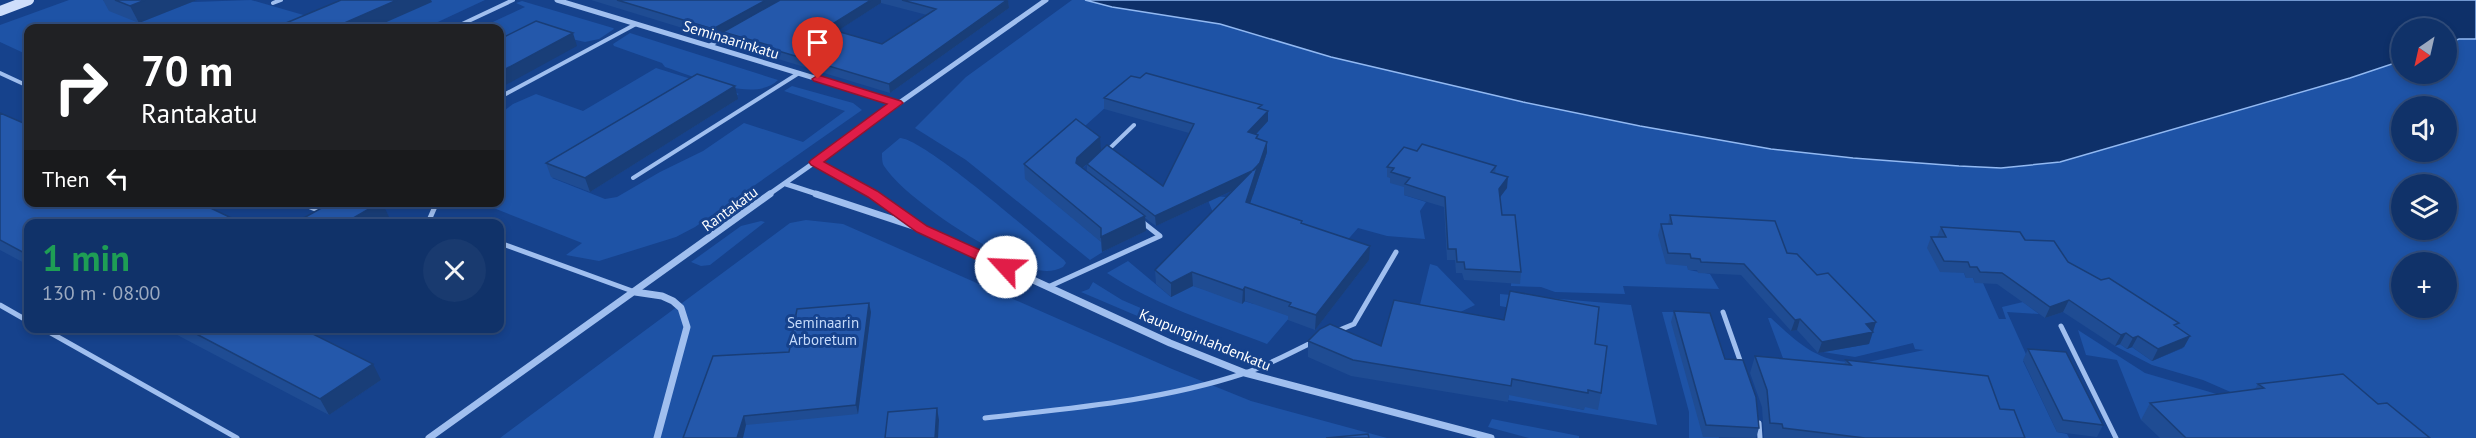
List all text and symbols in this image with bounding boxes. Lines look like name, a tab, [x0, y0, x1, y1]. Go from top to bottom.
street label: Seminaarinkatu	[681, 16, 782, 63]
pin	[792, 17, 843, 79]
north arrow	[2391, 18, 2457, 84]
map controls	[2391, 18, 2457, 318]
icon: arrive	[801, 26, 834, 59]
text: 70 m	[141, 43, 233, 98]
icon: right	[42, 48, 120, 126]
text: Rantakatu	[141, 96, 258, 130]
button: sound	[2391, 96, 2457, 162]
icon: left	[101, 162, 134, 195]
text: Then	[42, 165, 89, 193]
button: layers	[2391, 174, 2457, 240]
street label: Rantakatu	[698, 182, 761, 235]
text: 1 min	[42, 234, 130, 281]
position arrow	[974, 235, 1038, 299]
button: close	[423, 239, 486, 302]
button: +	[2391, 252, 2457, 318]
text: 130 m · 08:00	[42, 280, 160, 306]
street label: Kaupunginlahdenkatu	[1136, 304, 1274, 375]
park label: Seminaarin Arboretum	[787, 313, 859, 349]

